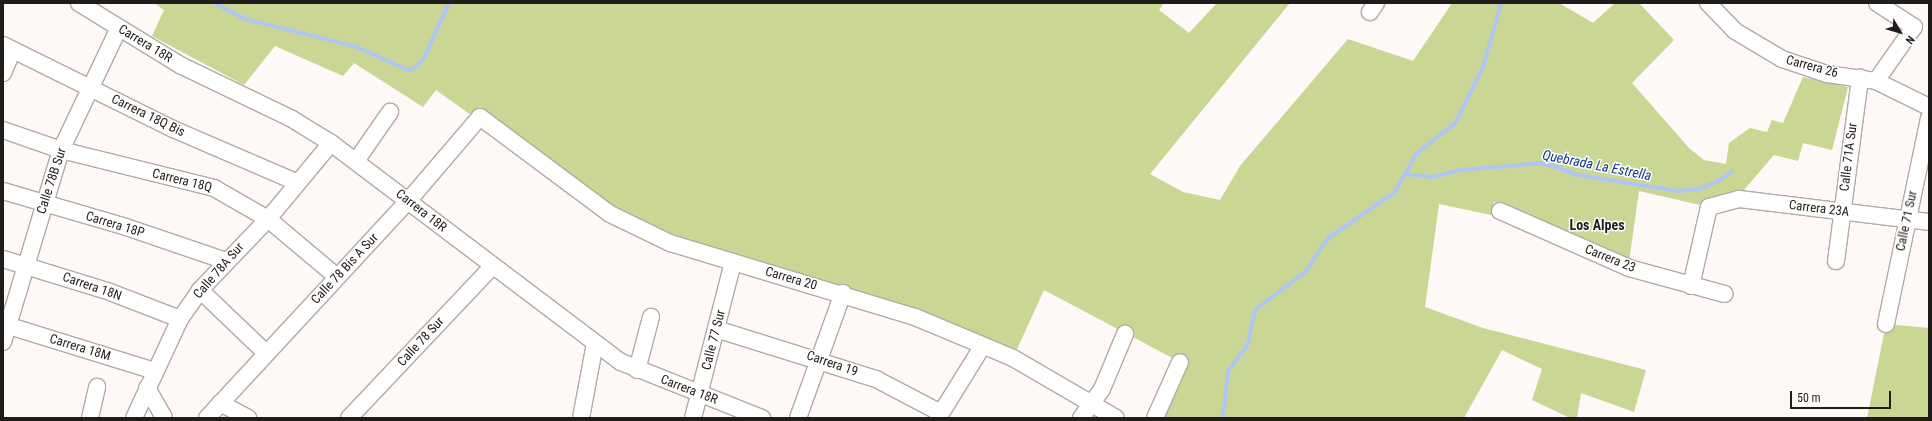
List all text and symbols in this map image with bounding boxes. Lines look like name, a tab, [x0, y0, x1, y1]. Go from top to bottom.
north arrow	[1880, 12, 1920, 52]
street label: Carrera 18R	[115, 22, 175, 66]
text: N	[1903, 33, 1917, 46]
street label: Carrera 26	[1784, 53, 1840, 81]
street label: Carrera 18Q Bis	[109, 91, 187, 141]
street label: Calle 71A Sur	[1837, 122, 1861, 192]
street label: Calle 78B Sur	[34, 146, 70, 216]
water label: Quebrada La Estrella	[1541, 146, 1653, 184]
street label: Carrera 18Q	[150, 166, 214, 196]
street label: Carrera 18R	[393, 186, 449, 236]
street label: Calle 71 Sur	[1893, 189, 1921, 253]
street label: Carrera 23A	[1788, 198, 1850, 220]
street label: Carrera 18P	[84, 209, 146, 241]
district label: Los Alpes	[1569, 217, 1625, 233]
street label: Calle 78 Bis A Sur	[308, 230, 382, 308]
street label: Calle 78A Sur	[190, 240, 248, 302]
street label: Carrera 23	[1582, 242, 1638, 276]
street label: Carrera 20	[763, 264, 819, 294]
street label: Carrera 18N	[60, 270, 124, 304]
street label: Calle 77 Sur	[699, 308, 729, 372]
street label: Calle 78 Sur	[394, 314, 448, 370]
street label: Carrera 18M	[48, 331, 112, 365]
street label: Carrera 19	[804, 348, 860, 380]
street label: Carrera 18R	[658, 372, 720, 408]
scale bar	[1792, 383, 1893, 409]
text: 50 m	[1797, 391, 1821, 405]

